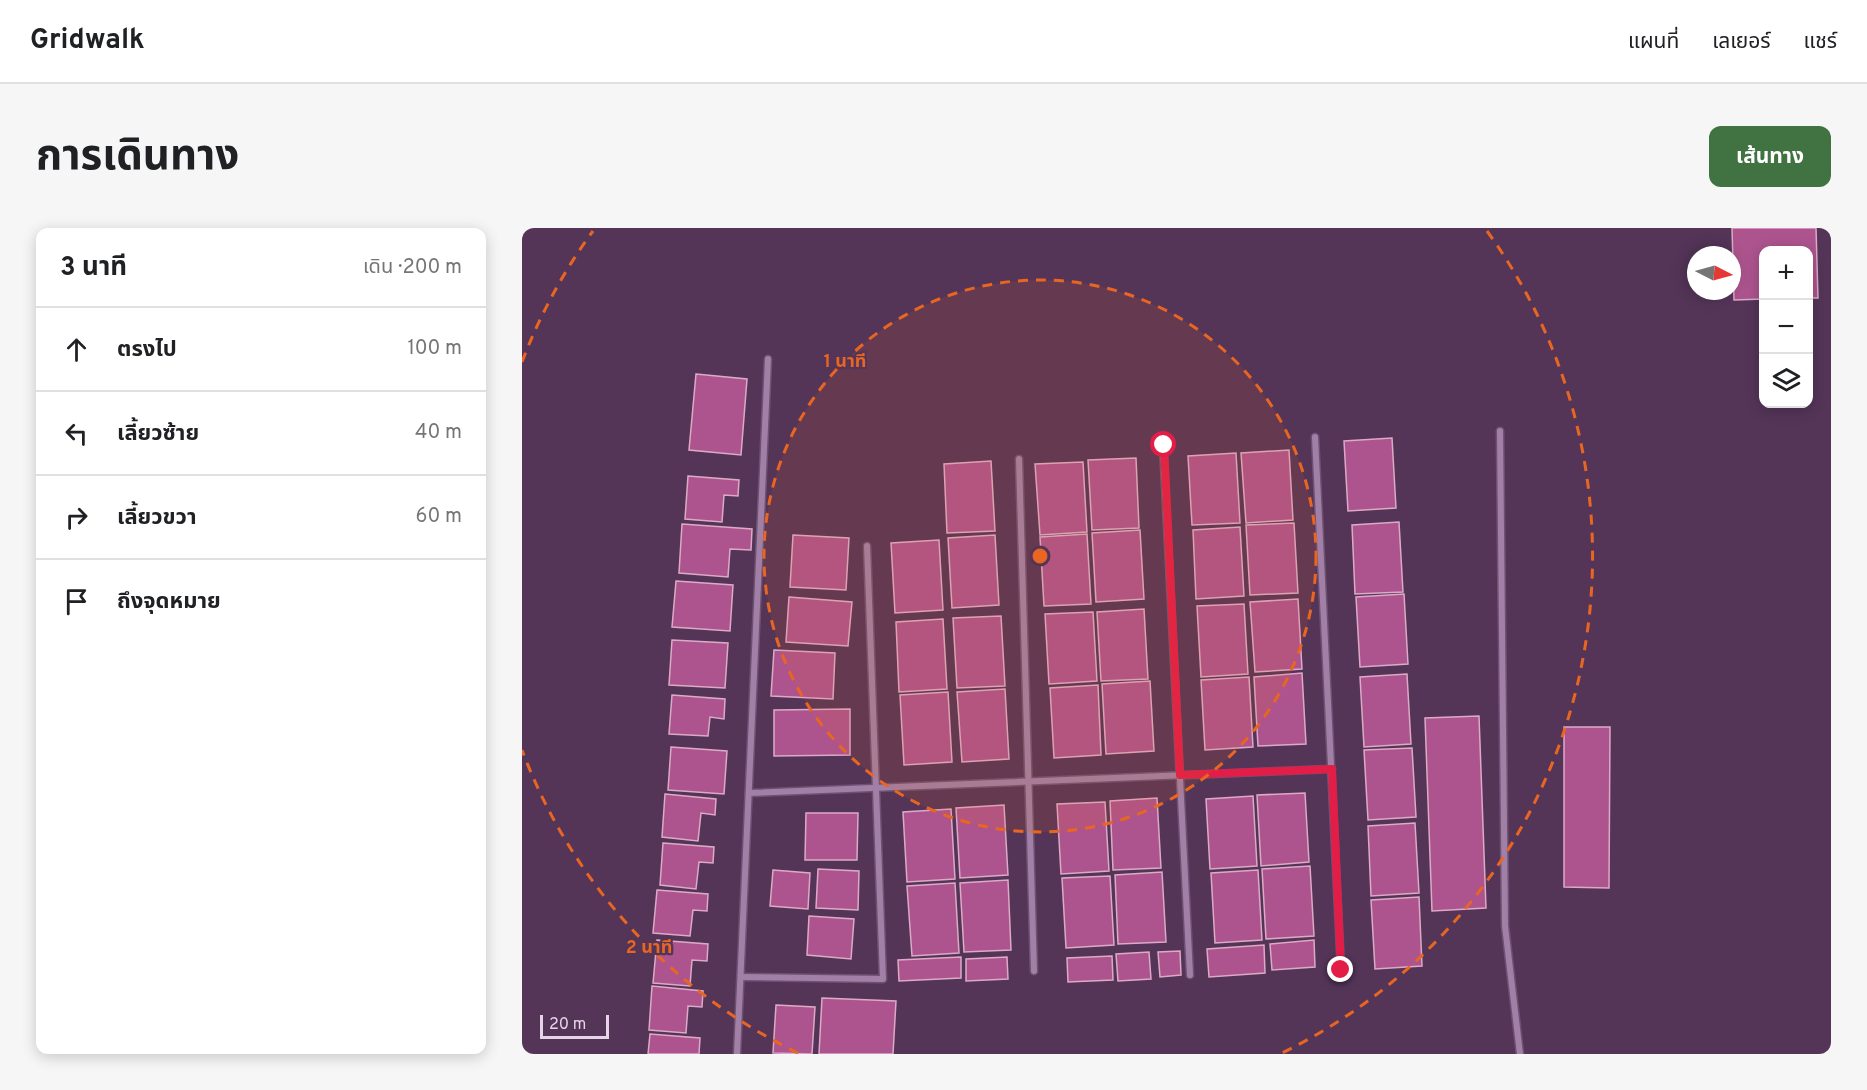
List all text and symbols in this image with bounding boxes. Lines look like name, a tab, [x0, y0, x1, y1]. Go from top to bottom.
text: Gridwalk	[30, 23, 145, 59]
text: แผนที่	[1628, 29, 1679, 56]
text: เลเยอร์	[1712, 29, 1771, 56]
text: แชร์	[1804, 29, 1837, 56]
button: เส้นทาง	[1709, 126, 1831, 187]
text: การเดินทาง	[36, 132, 239, 185]
north arrow	[1687, 246, 1741, 300]
map controls	[1759, 246, 1813, 408]
button: +	[1759, 246, 1813, 300]
text: 3 นาที	[60, 252, 127, 285]
text: เดิน · 200 m	[363, 255, 462, 281]
button: −	[1759, 300, 1813, 354]
icon: ahead	[60, 333, 93, 366]
text: 100 m	[407, 336, 462, 362]
text: ตรงไป	[117, 337, 177, 364]
text: 1 นาที	[824, 351, 866, 374]
button: layers	[1759, 354, 1813, 408]
icon: left	[60, 417, 93, 450]
text: 40 m	[415, 420, 462, 446]
text: เลี้ยวซ้าย	[117, 421, 199, 448]
route start	[1150, 431, 1176, 457]
icon: right	[60, 501, 93, 534]
text: 60 m	[416, 504, 462, 530]
text: เลี้ยวขวา	[117, 505, 197, 532]
centre of rings	[1030, 546, 1050, 566]
icon: arrive	[60, 585, 93, 618]
text: ถึงจุดหมาย	[117, 589, 221, 616]
text: 2 นาที	[626, 937, 672, 960]
route end	[1327, 956, 1353, 982]
scale bar	[540, 1012, 609, 1040]
text: 20 m	[549, 1015, 586, 1035]

